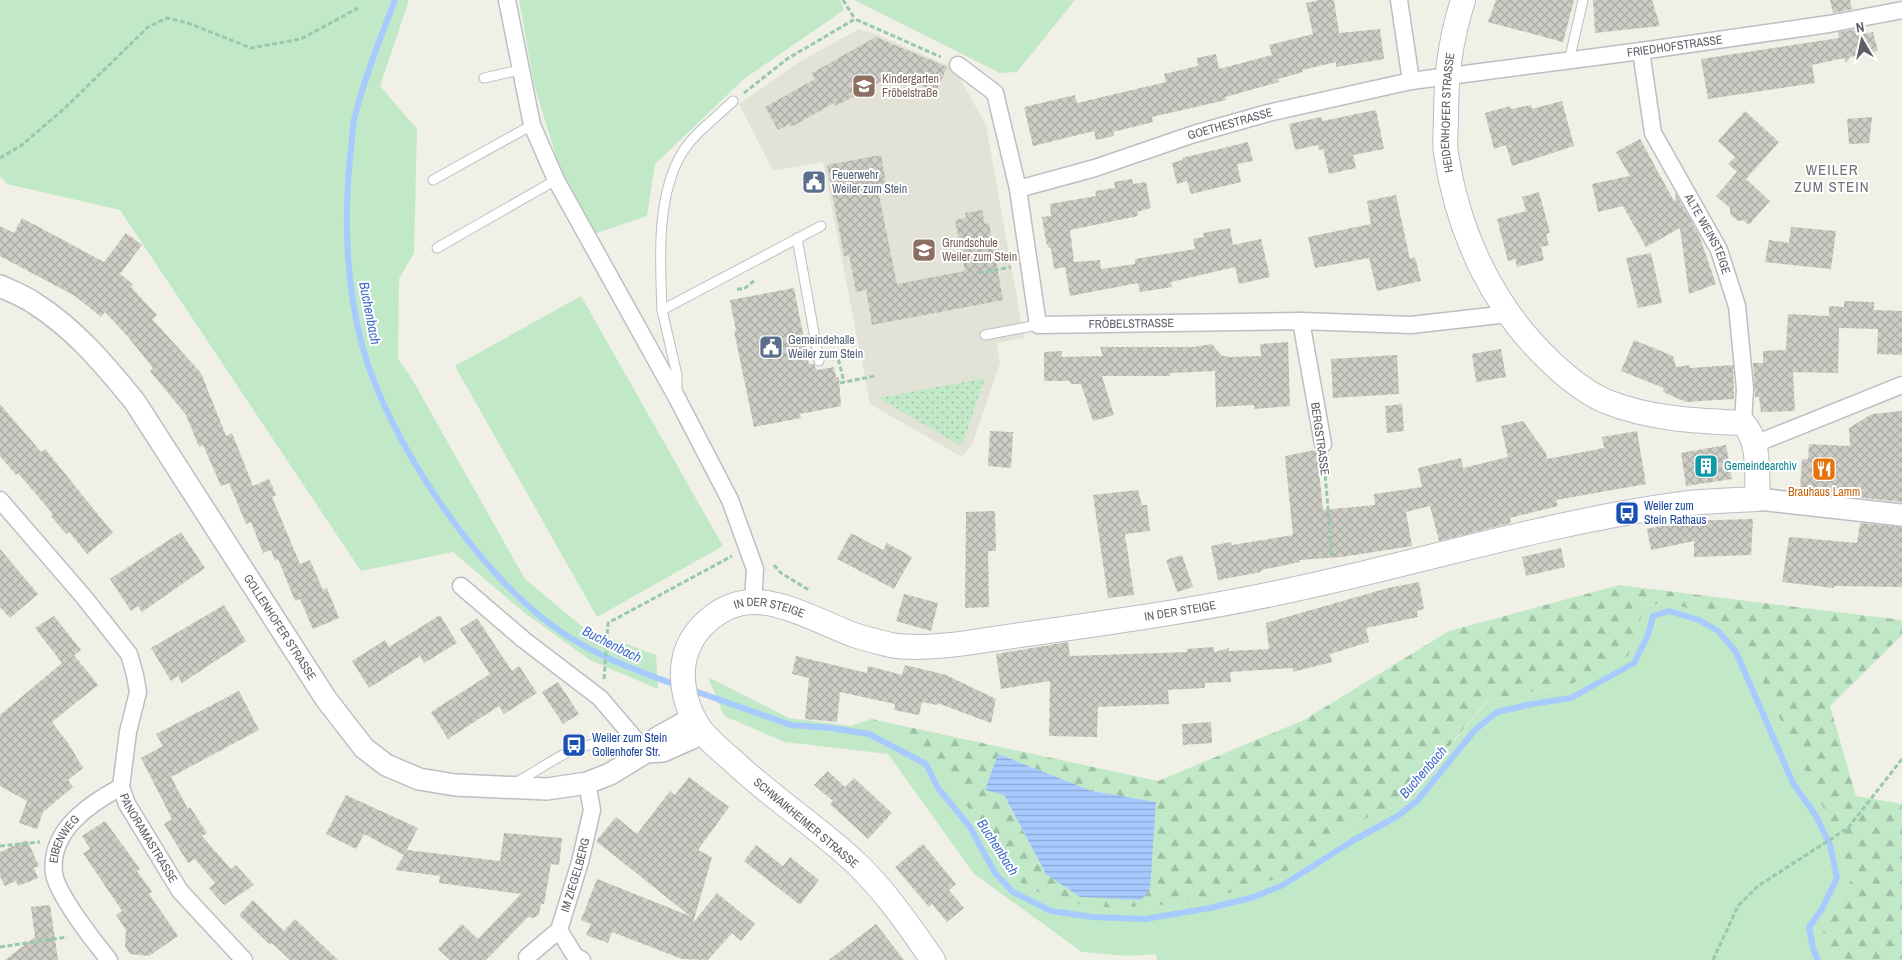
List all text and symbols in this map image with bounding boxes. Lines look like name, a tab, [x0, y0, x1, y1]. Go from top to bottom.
north arrow	[1837, 15, 1887, 65]
text: N	[1854, 18, 1865, 37]
street label: FRIEDHOFSTRASSE	[1626, 31, 1724, 61]
street label: HEIDENHOFER STRASSE	[1437, 51, 1458, 174]
place label: Kindergarten Fröbelstraße	[882, 71, 939, 101]
school or university icon: Kindergarten Fröbelstraße	[851, 73, 877, 99]
street label: GOETHESTRASSE	[1185, 104, 1274, 144]
district label: WEILER ZUM STEIN	[1794, 159, 1870, 197]
place label: Feuerwehr Weiler zum Stein	[832, 167, 907, 197]
public building icon: Feuerwehr Weiler zum Stein	[801, 169, 827, 195]
street label: ALTE WEINSTEIGE	[1680, 190, 1734, 276]
place label: Grundschule Weiler zum Stein	[942, 235, 1017, 265]
school or university icon: Grundschule Weiler zum Stein	[911, 237, 937, 263]
water label: Buchenbach	[355, 280, 385, 346]
street label: FRÖBELSTRASSE	[1089, 315, 1174, 332]
place label: Gemeindehalle Weiler zum Stein	[788, 332, 863, 362]
public building icon: Gemeindehalle Weiler zum Stein	[758, 334, 784, 360]
street label: BERGSTRASSE	[1307, 401, 1333, 477]
building icon: Gemeindearchiv	[1693, 453, 1719, 479]
restaurant icon: Brauhaus Lamm	[1811, 456, 1837, 482]
place label: Gemeindearchiv	[1724, 458, 1797, 474]
place label: Brauhaus Lamm	[1788, 484, 1860, 500]
place label: Weiler zum Stein Rathaus	[1644, 498, 1706, 528]
bus stop icon: Weiler zum Stein Rathaus	[1614, 500, 1640, 526]
street label: GOLLENHOFER STRASSE	[240, 571, 320, 683]
street label: IN DER STEIGE	[732, 594, 807, 622]
street label: IN DER STEIGE	[1143, 597, 1217, 625]
water label: Buchenbach	[579, 621, 645, 667]
place label: Weiler zum Stein Gollenhofer Str.	[592, 730, 667, 760]
bus stop icon: Weiler zum Stein Gollenhofer Str.	[561, 732, 587, 758]
water label: Buchenbach	[1395, 742, 1451, 802]
street label: SCHWAIKHEIMER STRASSE	[750, 774, 862, 872]
street label: PANORAMASTRASSE	[116, 791, 181, 886]
street label: EIBENWEG	[46, 811, 83, 864]
water label: Buchenbach	[973, 815, 1023, 879]
street label: IM ZIEGELBERG	[557, 836, 593, 914]

